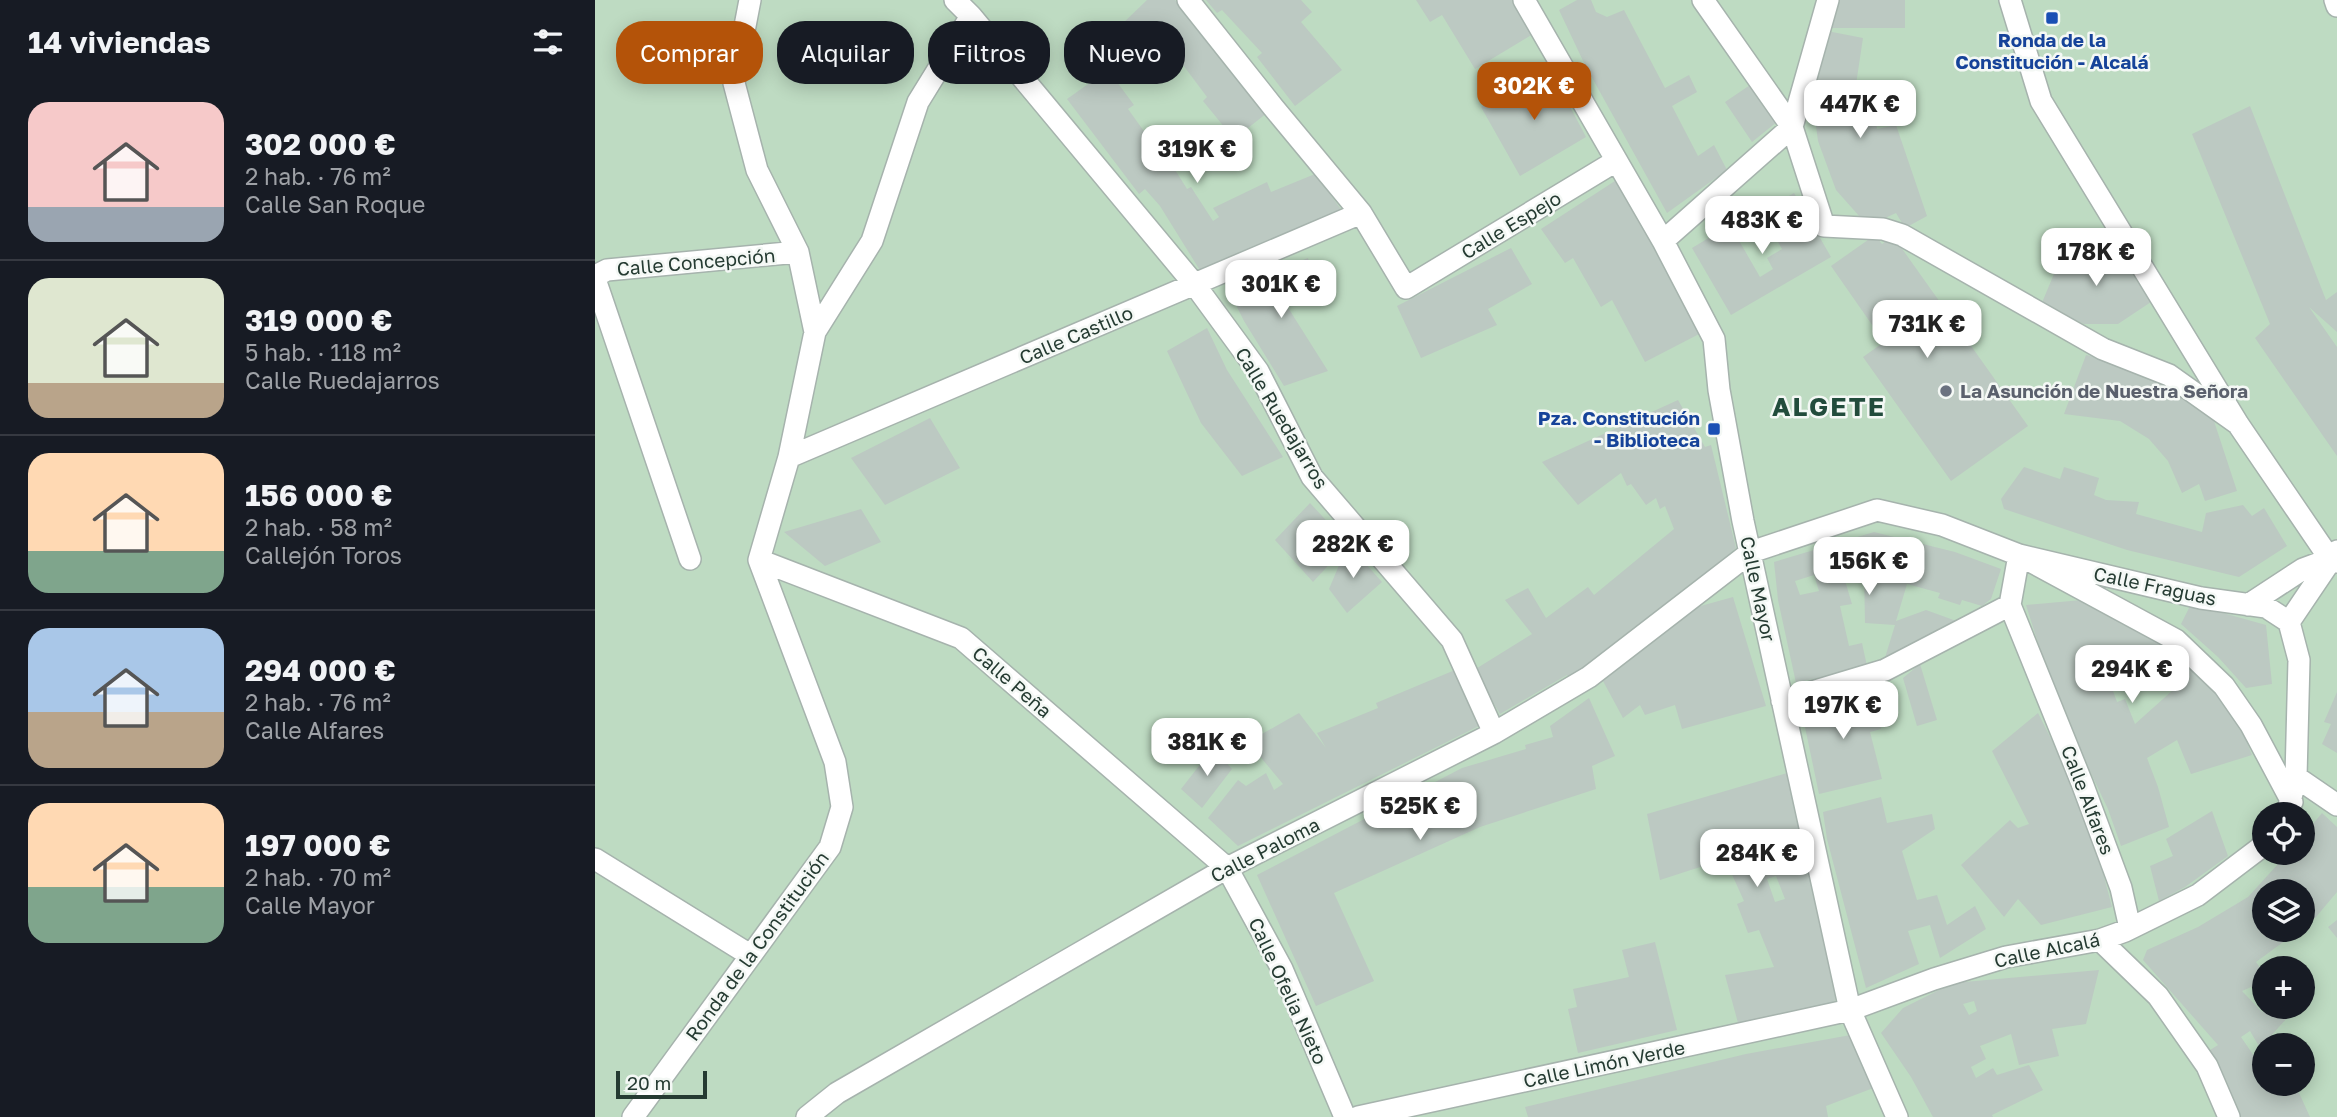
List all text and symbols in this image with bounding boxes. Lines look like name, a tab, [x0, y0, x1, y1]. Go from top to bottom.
marker: Ronda de la Constitución - Alcalá	[2044, 10, 2060, 26]
chip: Comprar	[616, 21, 763, 84]
chip: Alquilar	[777, 21, 914, 84]
chip: Filtros	[928, 21, 1050, 84]
chip: Nuevo	[1064, 21, 1185, 84]
icon: filters	[529, 23, 567, 61]
text: 14 viviendas	[28, 24, 211, 60]
place label: Ronda de la Constitución - Alcalá	[1955, 28, 2149, 73]
pin: 302K €	[1477, 62, 1591, 122]
text: 302K €	[1493, 71, 1575, 99]
pin: 447K €	[1803, 80, 1917, 140]
text: 447K €	[1820, 89, 1900, 117]
pin: 319K €	[1140, 125, 1254, 185]
text: 302 000 €	[245, 126, 396, 162]
icon: home	[84, 130, 168, 214]
text: 319K €	[1157, 134, 1237, 162]
text: 2 hab. · 76 m²	[245, 162, 391, 190]
street label: Calle Espejo	[1457, 186, 1565, 263]
text: Calle San Roque	[245, 190, 425, 218]
pin: 483K €	[1705, 196, 1819, 256]
text: 483K €	[1721, 205, 1803, 233]
pin: 178K €	[2039, 229, 2153, 288]
text: 178K €	[2057, 237, 2135, 265]
street label: Calle Concepción	[616, 243, 776, 280]
pin: 301K €	[1224, 260, 1338, 320]
text: 301K €	[1241, 269, 1321, 297]
street label: Calle Castillo	[1016, 300, 1136, 369]
pin: 731K €	[1870, 300, 1984, 360]
text: 319 000 €	[245, 302, 392, 338]
icon: home	[84, 306, 168, 390]
text: 731K €	[1888, 309, 1966, 337]
text: 5 hab. · 118 m²	[245, 338, 401, 366]
street label: Calle Ruedajarros	[1231, 343, 1334, 493]
text: Calle Ruedajarros	[245, 366, 440, 394]
place label: La Asunción de Nuestra Señora	[1960, 379, 2248, 402]
marker: La Asunción de Nuestra Señora	[1938, 383, 1954, 399]
district label: ALGETE	[1772, 391, 1886, 422]
place label: Pza. Constitución - Biblioteca	[1538, 406, 1700, 451]
marker: Pza. Constitución - Biblioteca	[1706, 421, 1722, 437]
text: 156 000 €	[245, 477, 392, 513]
icon: home	[84, 481, 168, 565]
text: 2 hab. · 58 m²	[245, 513, 392, 541]
pin: 282K €	[1296, 520, 1410, 580]
text: 282K €	[1312, 529, 1394, 557]
street label: Calle Mayor	[1736, 534, 1781, 644]
pin: 156K €	[1812, 538, 1926, 597]
text: Callejón Toros	[245, 541, 402, 569]
text: 156K €	[1829, 546, 1909, 574]
street label: Calle Fraguas	[2092, 561, 2218, 610]
street label: Calle Peña	[968, 641, 1057, 722]
pin: 294K €	[2075, 646, 2189, 705]
text: 294 000 €	[245, 652, 396, 688]
text: 294K €	[2091, 654, 2173, 682]
icon: home	[84, 656, 168, 740]
pin: 197K €	[1786, 682, 1900, 741]
text: 2 hab. · 76 m²	[245, 688, 391, 716]
text: 197K €	[1804, 690, 1882, 718]
text: Calle Alfares	[245, 716, 384, 744]
pin: 381K €	[1150, 718, 1264, 778]
text: 381K €	[1167, 727, 1247, 755]
street label: Calle Alfares	[2057, 742, 2120, 858]
pin: 525K €	[1363, 782, 1477, 842]
text: 525K €	[1380, 791, 1460, 819]
map controls	[2252, 802, 2315, 1096]
button: locate	[2252, 802, 2315, 865]
street label: Calle Paloma	[1206, 812, 1323, 887]
text: 197 000 €	[245, 827, 391, 863]
pin: 284K €	[1700, 830, 1814, 889]
icon: home	[84, 831, 168, 915]
text: 284K €	[1716, 838, 1798, 866]
street label: Ronda de la Constitución	[680, 847, 833, 1045]
text: 2 hab. · 70 m²	[245, 863, 391, 891]
button: layers	[2252, 879, 2315, 942]
text: Calle Mayor	[245, 891, 375, 919]
street label: Calle Ofelia Nieto	[1244, 914, 1333, 1068]
street label: Calle Alcalá	[1992, 927, 2102, 972]
button: +	[2252, 956, 2315, 1019]
button: −	[2252, 1033, 2315, 1096]
street label: Calle Limón Verde	[1521, 1035, 1687, 1092]
scale bar	[616, 1068, 707, 1100]
text: 20 m	[627, 1071, 671, 1094]

